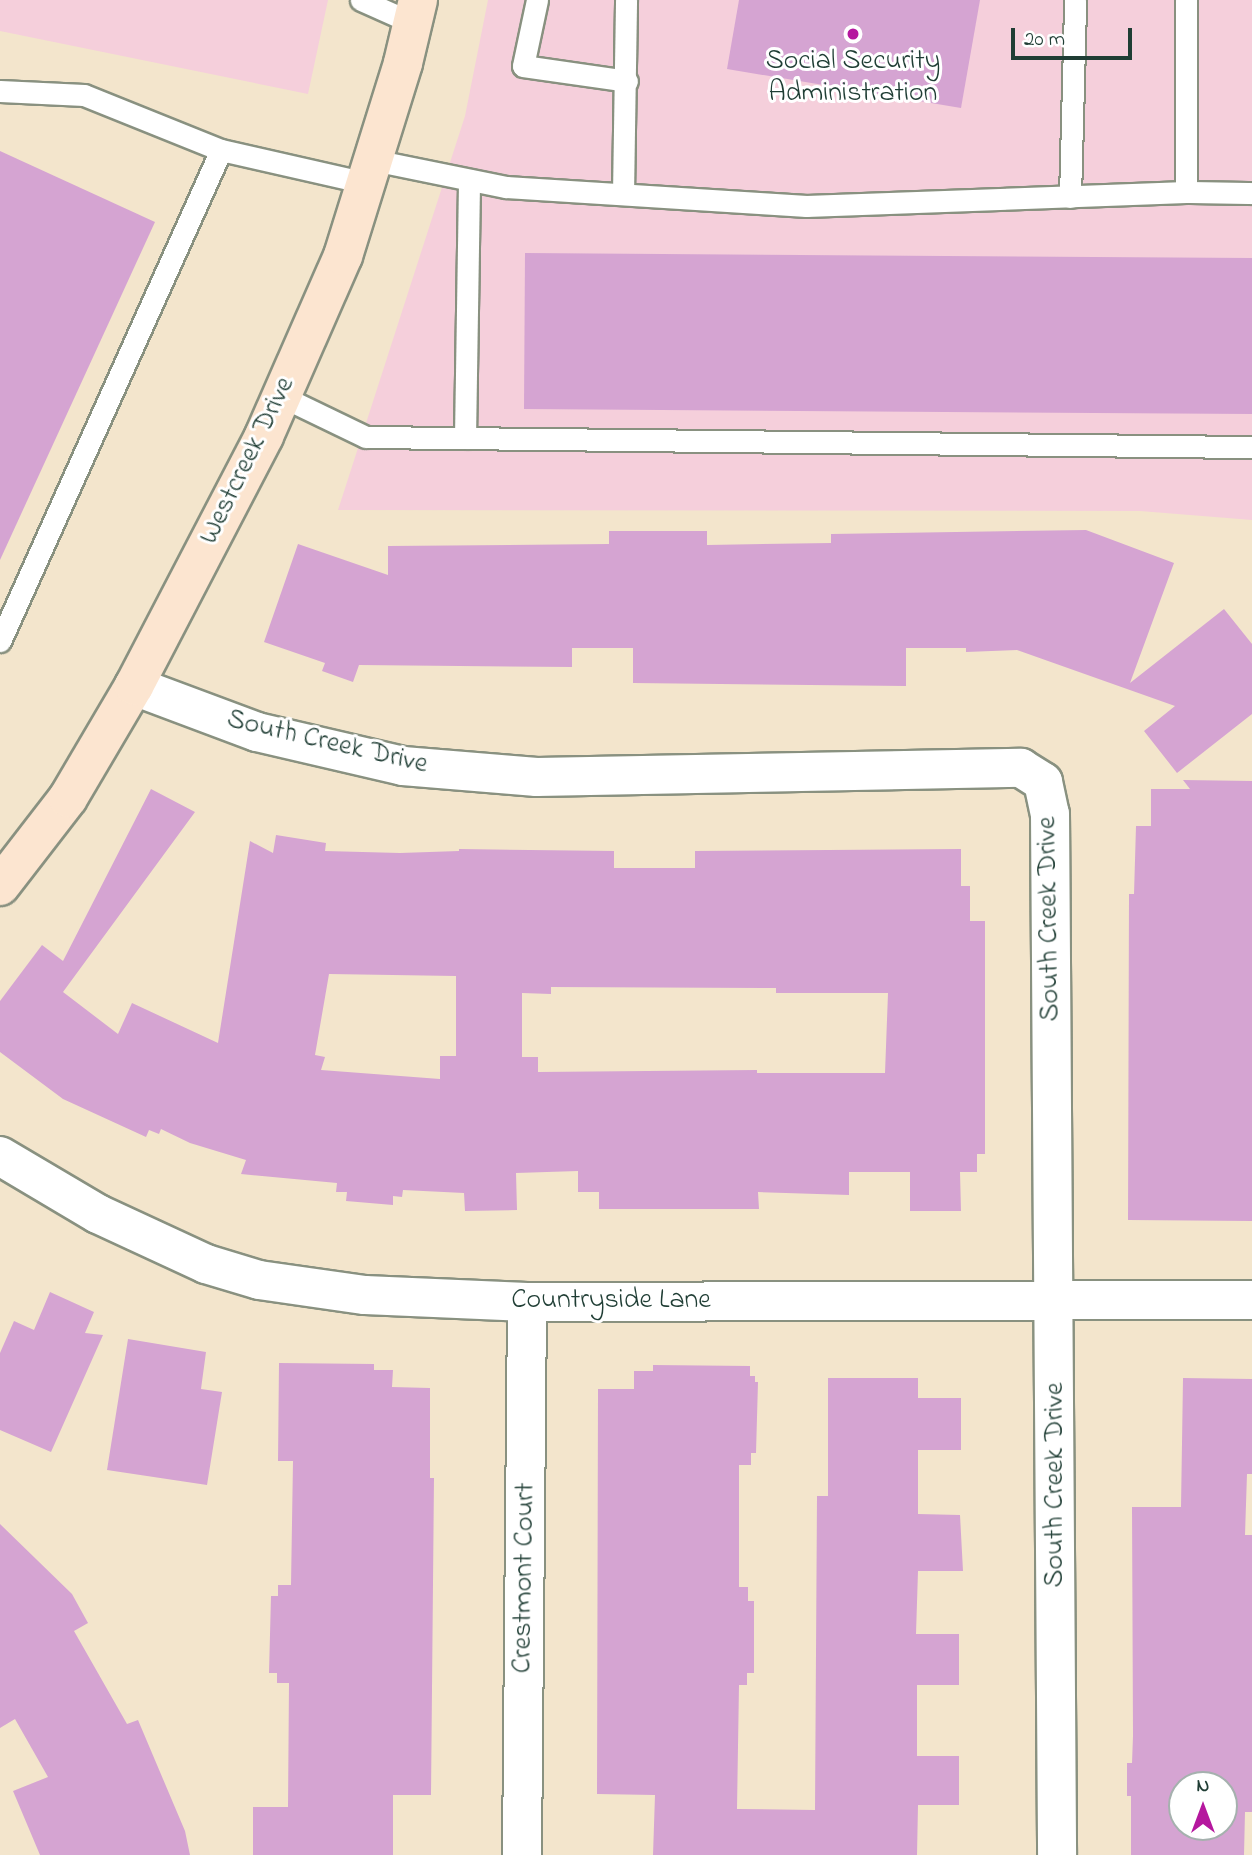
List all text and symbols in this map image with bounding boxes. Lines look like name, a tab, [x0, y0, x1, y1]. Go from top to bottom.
scale bar	[1014, 14, 1135, 58]
text: 20 m	[1024, 25, 1065, 55]
marker: Social Security Administration	[845, 26, 861, 42]
place label: Social Security Administration	[766, 45, 940, 111]
street label: Westcreek Drive	[193, 372, 303, 550]
street label: South Creek Drive	[223, 704, 431, 782]
street label: South Creek Drive	[1031, 816, 1069, 1022]
street label: Countryside Lane	[511, 1284, 711, 1318]
street label: South Creek Drive	[1039, 1382, 1073, 1588]
street label: Crestmont Court	[507, 1482, 543, 1674]
north arrow	[1168, 1771, 1238, 1841]
text: N	[1197, 1773, 1209, 1800]

